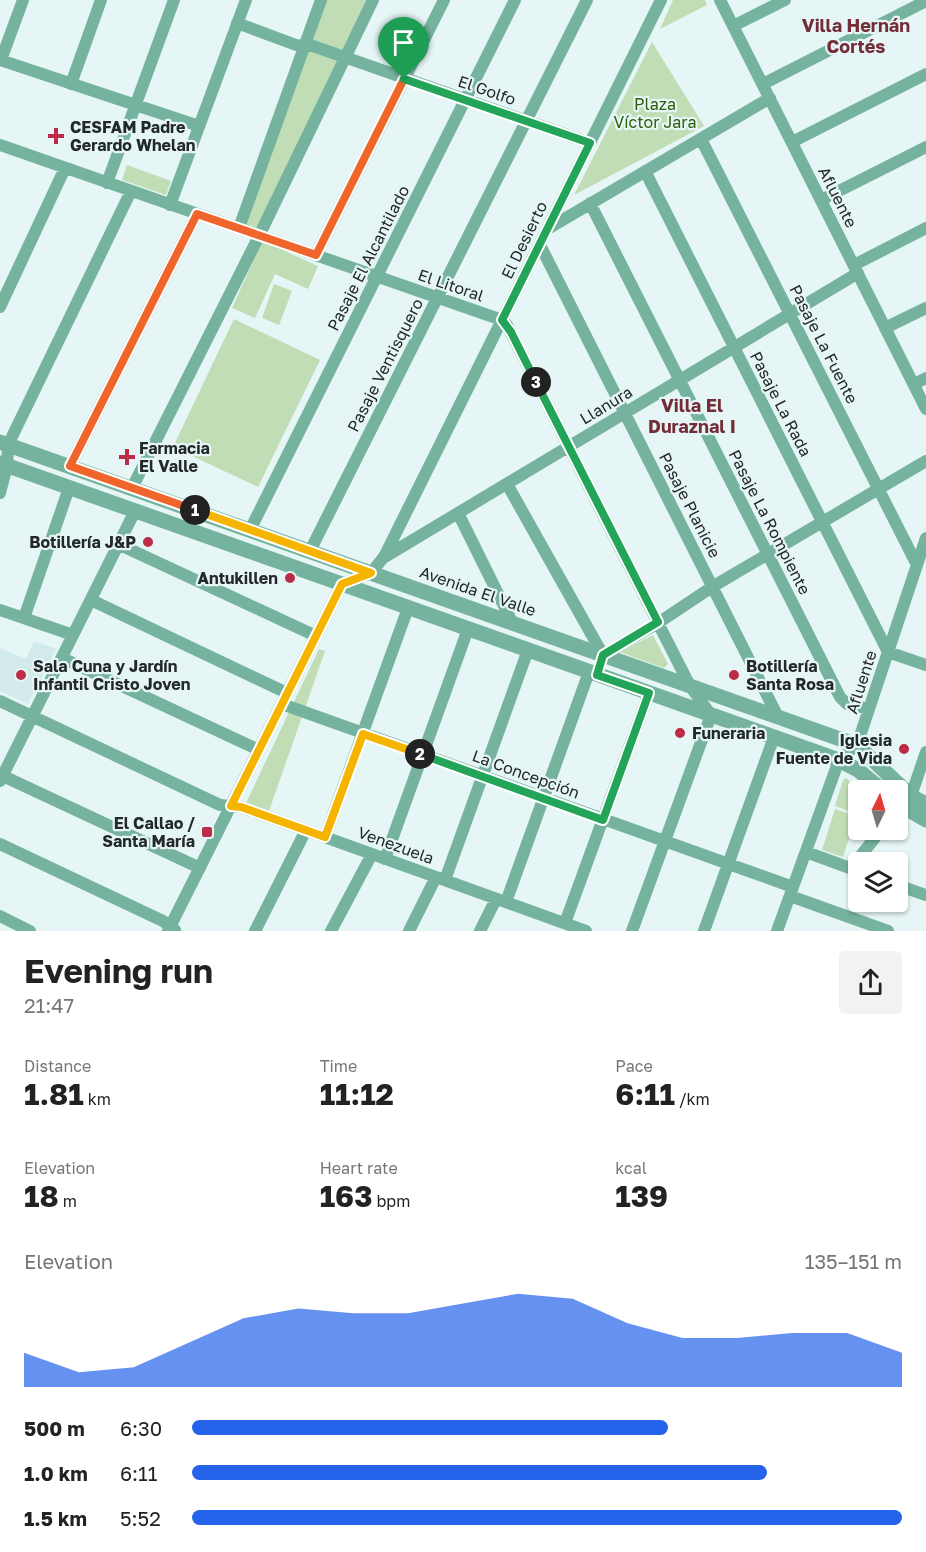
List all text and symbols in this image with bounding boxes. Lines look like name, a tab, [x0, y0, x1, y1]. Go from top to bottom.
district label: Villa Hernán Cortés	[802, 14, 910, 57]
pin	[378, 17, 429, 79]
icon: arrive	[387, 26, 420, 59]
street label: El Golfo	[455, 71, 519, 109]
park label: Plaza Víctor Jara	[613, 94, 697, 132]
place label: CESFAM Padre Gerardo Whelan	[70, 117, 195, 155]
marker: CESFAM Padre Gerardo Whelan	[47, 127, 65, 145]
street label: Afluente	[814, 163, 862, 231]
street label: Pasaje El Alcantilado	[323, 182, 413, 334]
street label: El Desierto	[497, 198, 551, 282]
street label: El Litoral	[415, 264, 487, 306]
street label: Pasaje La Fuente	[785, 281, 863, 407]
street label: Pasaje Ventisquero	[343, 295, 427, 435]
street label: Pasaje La Rada	[746, 348, 816, 460]
pin: 3	[521, 367, 551, 397]
text: 3	[531, 372, 541, 392]
street label: Llanura	[576, 382, 636, 428]
district label: Villa El Duraznal I	[648, 394, 736, 437]
place label: Farmacia El Valle	[139, 438, 210, 476]
street label: Pasaje La Rompiente	[725, 446, 815, 598]
street label: Pasaje Planicie	[655, 449, 725, 561]
marker: Farmacia El Valle	[120, 450, 134, 464]
pin: 1	[180, 495, 210, 525]
text: 1	[191, 500, 199, 520]
place label: Botillería J&P	[29, 532, 136, 552]
marker: Botillería J&P	[141, 535, 155, 549]
street label: Avenida El Valle	[417, 562, 539, 620]
place label: Antukillen	[198, 568, 278, 588]
marker: Antukillen	[283, 571, 297, 585]
street label: Afluente	[841, 648, 881, 716]
place label: Sala Cuna y Jardín Infantil Cristo Joven	[33, 656, 190, 694]
place label: Botillería Santa Rosa	[746, 656, 834, 694]
marker: Sala Cuna y Jardín Infantil Cristo Joven	[14, 668, 28, 682]
marker: Botillería Santa Rosa	[727, 668, 741, 682]
place label: Funeraria	[692, 723, 765, 743]
marker: Funeraria	[673, 726, 687, 740]
place label: Iglesia Fuente de Vida	[776, 730, 892, 768]
pin: 2	[405, 739, 435, 769]
marker: Iglesia Fuente de Vida	[897, 742, 911, 756]
text: 2	[415, 744, 425, 764]
street label: La Concepción	[470, 745, 582, 803]
north arrow	[848, 780, 908, 840]
map controls	[848, 780, 908, 912]
place label: El Callao / Santa María	[102, 813, 195, 851]
street label: Venezuela	[355, 822, 437, 868]
marker: El Callao / Santa María	[200, 825, 214, 839]
button: layers	[848, 852, 908, 912]
text: Evening run	[24, 951, 213, 990]
button: share	[839, 951, 902, 1014]
text: 21:47	[24, 993, 74, 1017]
text: Distance	[24, 1056, 91, 1076]
text: Time	[320, 1056, 357, 1076]
text: Pace	[615, 1056, 653, 1076]
text: 1.81	[24, 1076, 84, 1112]
text: 11:12	[320, 1076, 394, 1112]
text: 6:11	[615, 1076, 675, 1112]
text: km	[84, 1089, 111, 1109]
text: /km	[675, 1089, 710, 1109]
text: Elevation	[24, 1158, 95, 1178]
text: Heart rate	[320, 1158, 398, 1178]
text: kcal	[615, 1158, 647, 1178]
text: 18	[24, 1178, 59, 1214]
text: 163	[320, 1178, 372, 1214]
text: 139	[615, 1178, 668, 1214]
text: m	[59, 1191, 77, 1211]
text: bpm	[372, 1191, 410, 1211]
text: Elevation	[24, 1249, 113, 1273]
text: 135–151 m	[805, 1249, 902, 1273]
text: 500 m	[24, 1416, 85, 1440]
text: 6:30	[120, 1416, 162, 1440]
text: 1.0 km	[24, 1461, 88, 1485]
text: 6:11	[120, 1461, 158, 1485]
text: 1.5 km	[24, 1506, 87, 1530]
text: 5:52	[120, 1506, 161, 1530]

